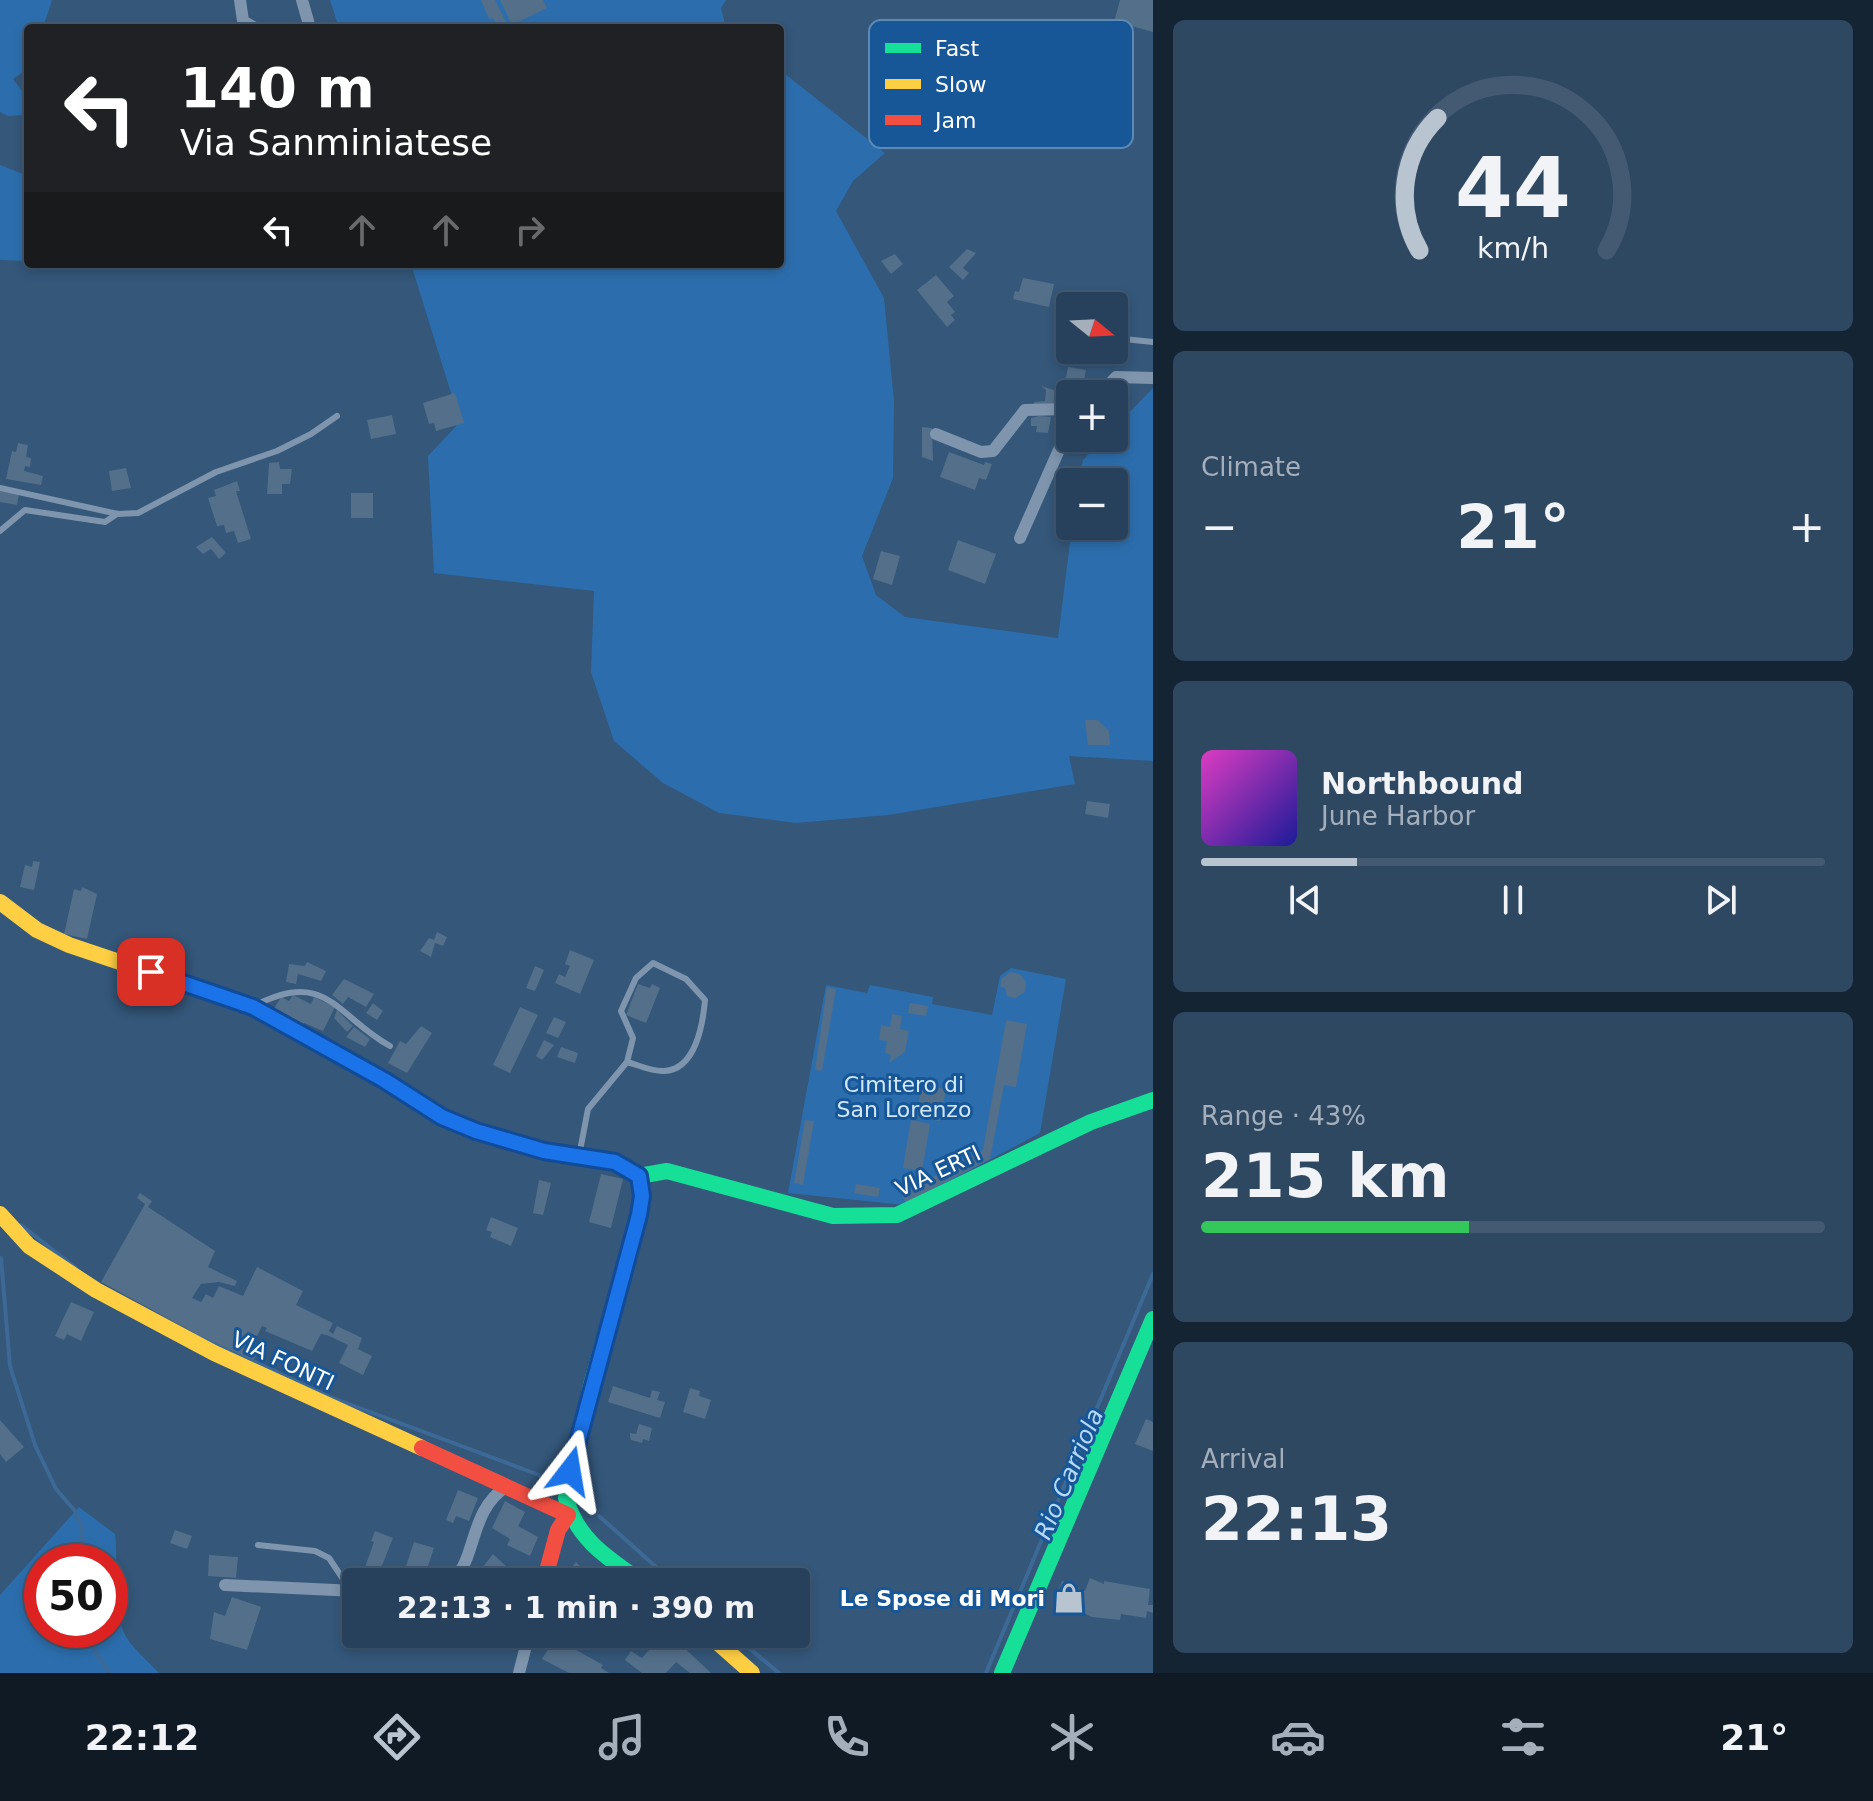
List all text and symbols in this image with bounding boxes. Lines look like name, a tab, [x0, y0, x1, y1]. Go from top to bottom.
legend	[869, 20, 1133, 148]
text: Fast	[935, 36, 980, 61]
text: 140 m	[180, 55, 375, 120]
icon: left	[48, 56, 152, 160]
text: Slow	[935, 72, 987, 97]
text: Jam	[933, 108, 976, 133]
text: Via Sanminiatese	[180, 122, 492, 163]
text: 44	[1455, 140, 1571, 237]
icon: left	[256, 208, 300, 252]
icon: ahead	[340, 208, 384, 252]
icon: ahead	[424, 208, 468, 252]
icon: right	[508, 208, 552, 252]
text: km/h	[1477, 231, 1549, 265]
north arrow	[1056, 292, 1128, 364]
map controls	[1056, 292, 1128, 540]
button: +	[1056, 380, 1128, 452]
text: Climate	[1201, 452, 1301, 482]
button: −	[1056, 468, 1128, 540]
text: 21°	[1456, 492, 1570, 562]
text: −	[1201, 501, 1238, 552]
text: +	[1788, 501, 1825, 552]
text: Northbound	[1321, 766, 1524, 801]
text: June Harbor	[1321, 801, 1475, 831]
icon: previous	[1283, 878, 1327, 922]
icon: pause	[1491, 878, 1535, 922]
icon: next	[1699, 878, 1743, 922]
pin	[117, 938, 185, 1006]
icon: arrive	[129, 950, 173, 994]
park label: Cimitero di San Lorenzo	[837, 1072, 971, 1122]
text: Range · 43%	[1201, 1101, 1366, 1131]
street label: VIA ERTI	[891, 1140, 985, 1202]
text: 215 km	[1201, 1141, 1450, 1211]
street label: VIA FONTI	[228, 1326, 338, 1396]
water label: Rio Carriola	[1029, 1404, 1109, 1544]
position arrow	[528, 1429, 612, 1513]
text: Arrival	[1201, 1444, 1285, 1474]
text: 22:13	[1201, 1484, 1392, 1554]
speed limit sign: 50	[24, 1544, 128, 1648]
shop icon: Le Spose di Mori	[1052, 1581, 1086, 1615]
place label: Le Spose di Mori	[840, 1586, 1045, 1611]
text: 22:13 · 1 min · 390 m	[397, 1590, 755, 1625]
icon: directions	[369, 1709, 425, 1765]
icon: music	[594, 1709, 650, 1765]
icon: phone	[819, 1709, 875, 1765]
icon: climate	[1044, 1709, 1100, 1765]
icon: car	[1270, 1709, 1326, 1765]
icon: filters	[1495, 1709, 1551, 1765]
text: 22:12	[85, 1717, 199, 1758]
text: 21°	[1720, 1717, 1788, 1758]

